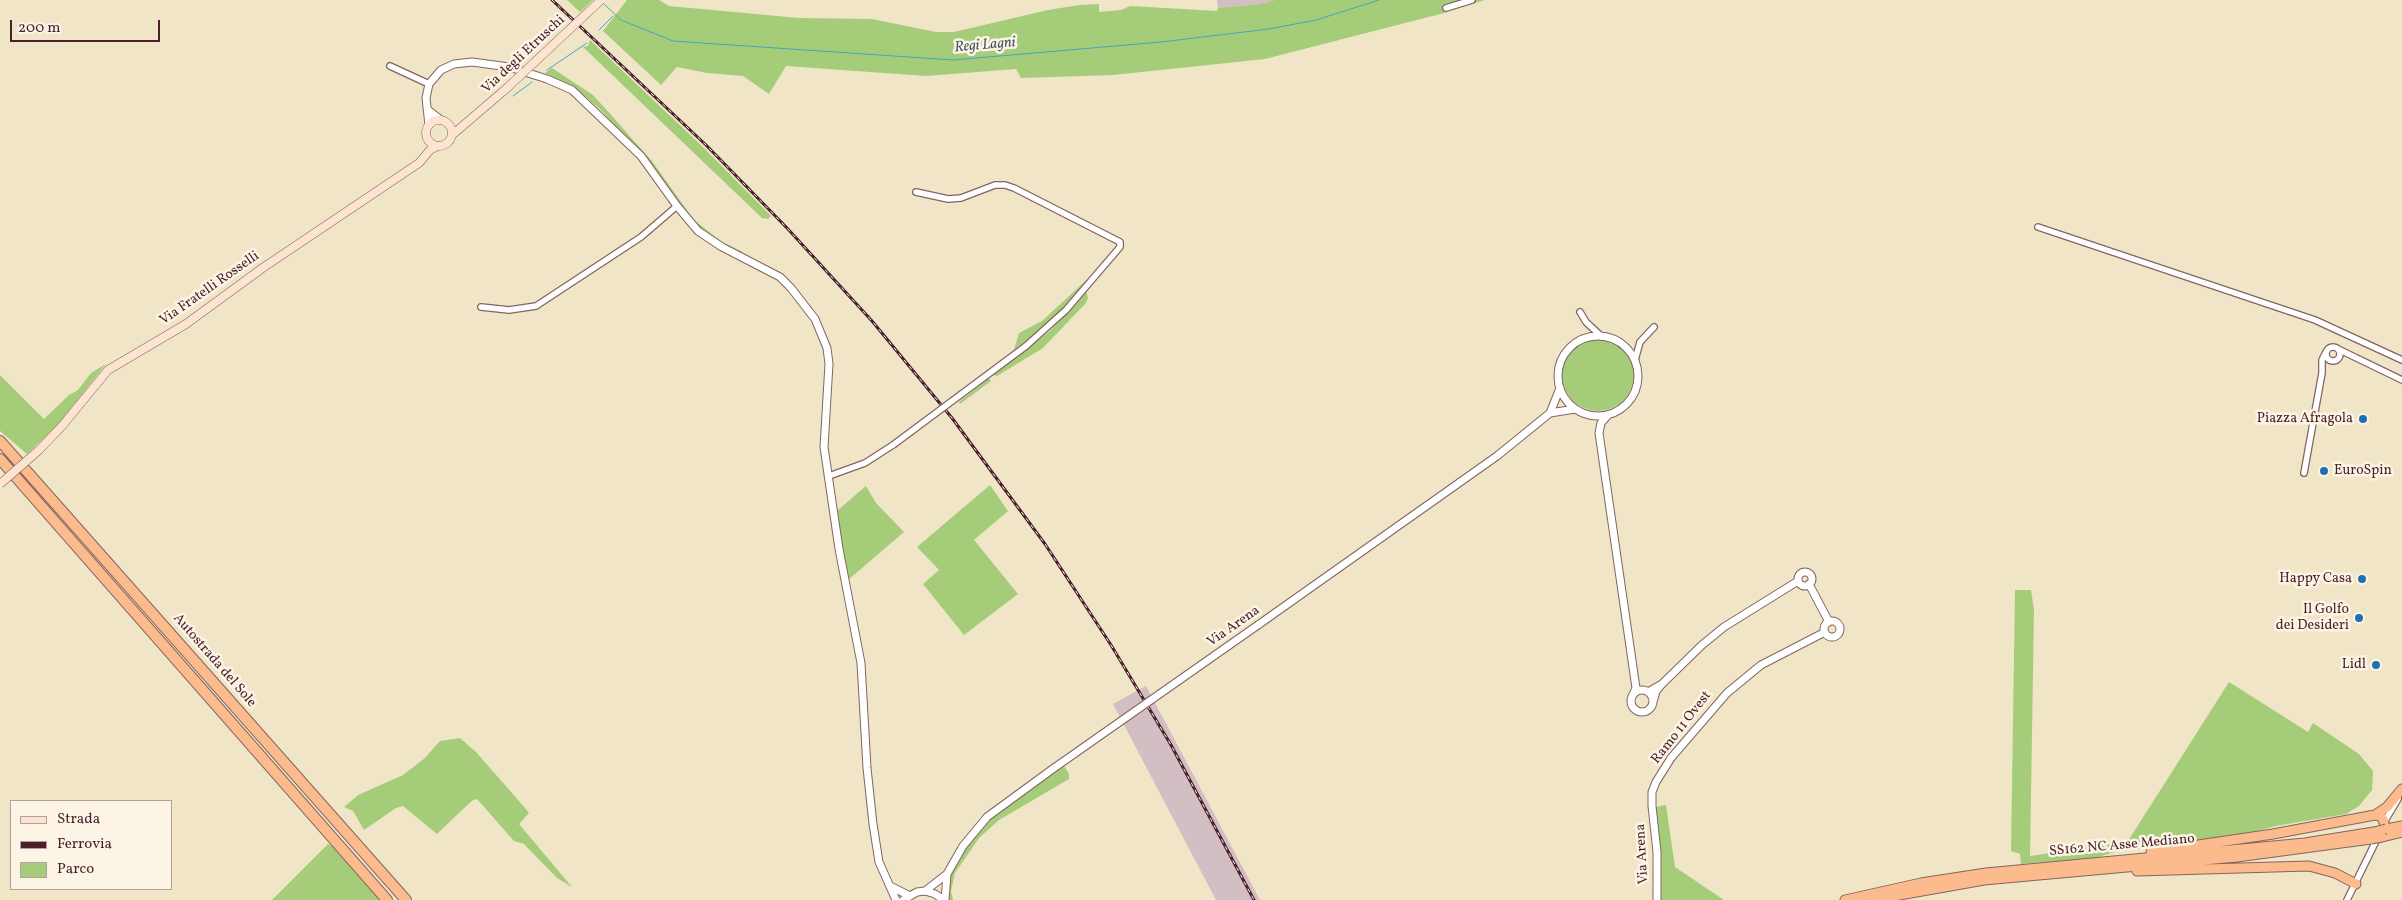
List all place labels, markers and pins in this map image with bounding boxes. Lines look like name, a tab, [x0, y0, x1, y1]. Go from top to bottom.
place label: Piazza Afragola	[2257, 411, 2353, 427]
marker: Piazza Afragola	[2357, 413, 2369, 425]
place label: EuroSpin	[2334, 463, 2392, 479]
marker: EuroSpin	[2318, 465, 2330, 477]
place label: Happy Casa	[2279, 571, 2352, 587]
marker: Happy Casa	[2356, 573, 2368, 585]
place label: Il Golfo dei Desideri	[2276, 602, 2349, 634]
marker: Il Golfo dei Desideri	[2353, 612, 2365, 624]
place label: Lidl	[2342, 657, 2366, 673]
marker: Lidl	[2370, 659, 2382, 671]

